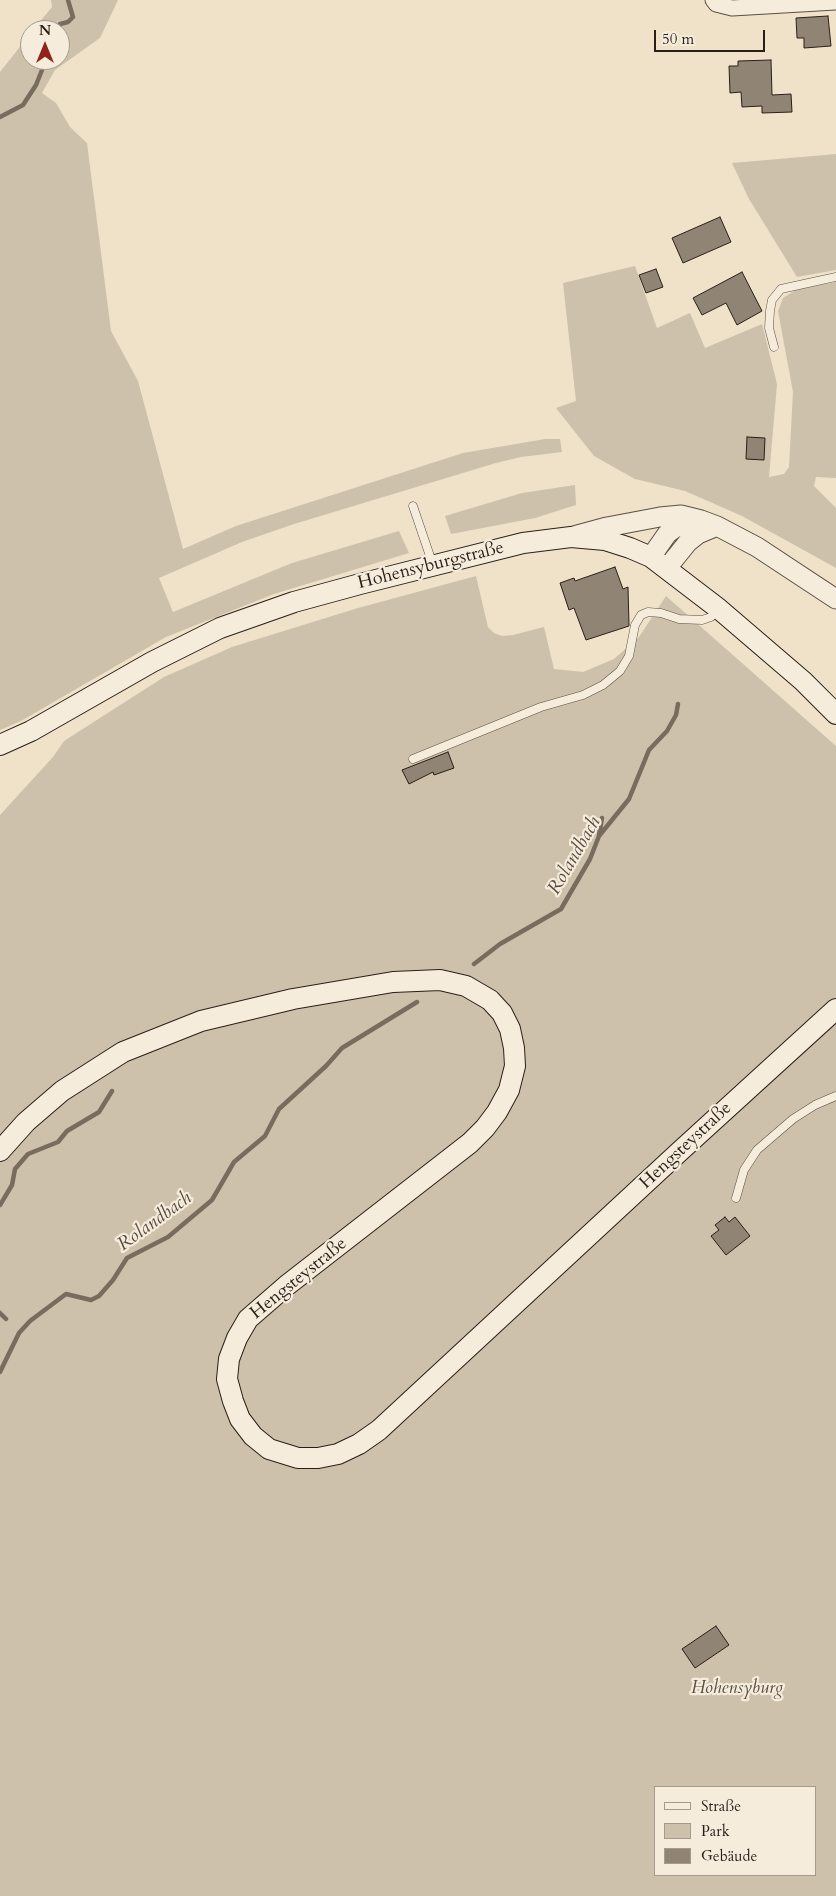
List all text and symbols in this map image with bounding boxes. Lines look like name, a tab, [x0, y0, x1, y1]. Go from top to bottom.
north arrow	[20, 20, 70, 70]
scale bar	[656, 20, 767, 52]
text: N	[39, 21, 51, 40]
text: 50 m	[662, 29, 694, 49]
street label: Hohensyburgstraße	[356, 537, 506, 595]
water label: Rolandbach	[544, 813, 606, 899]
street label: Hengsteystraße	[636, 1098, 736, 1194]
water label: Rolandbach	[113, 1187, 197, 1257]
street label: Hengsteystraße	[246, 1234, 352, 1324]
park label: Hohensyburg	[691, 1678, 783, 1700]
legend	[654, 1786, 816, 1876]
text: Straße	[701, 1796, 741, 1816]
text: Park	[701, 1821, 730, 1841]
text: Gebäude	[701, 1846, 757, 1866]

